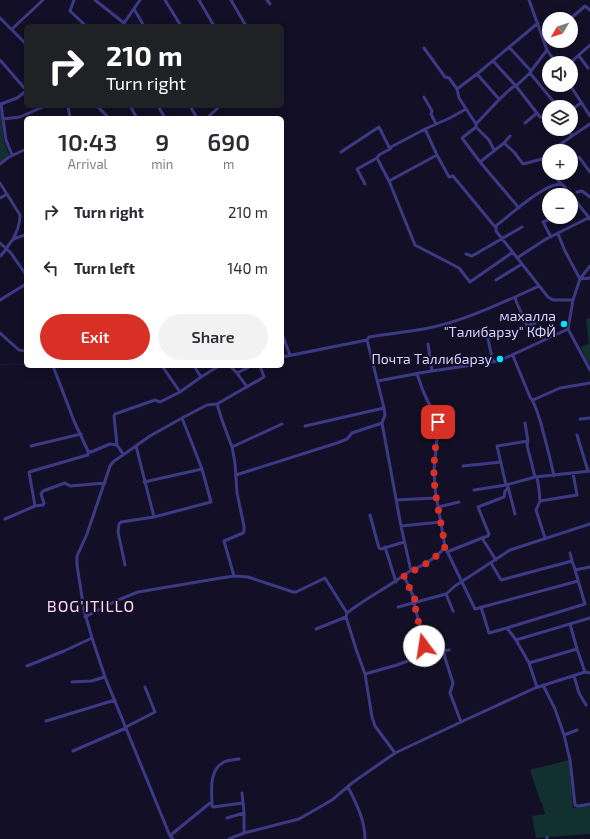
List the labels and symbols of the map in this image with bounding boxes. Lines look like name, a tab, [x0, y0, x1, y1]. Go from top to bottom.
north arrow	[542, 12, 578, 48]
place label: махалла "Талибарзу" КФЙ	[444, 307, 556, 340]
marker: махалла "Талибарзу" КФЙ	[559, 319, 569, 329]
place label: Почта Таллибарзу	[371, 350, 493, 367]
marker: Почта Таллибарзу	[495, 354, 505, 364]
pin	[421, 405, 455, 439]
district label: BOG'ITILLO	[47, 596, 135, 615]
position arrow	[403, 625, 445, 667]

